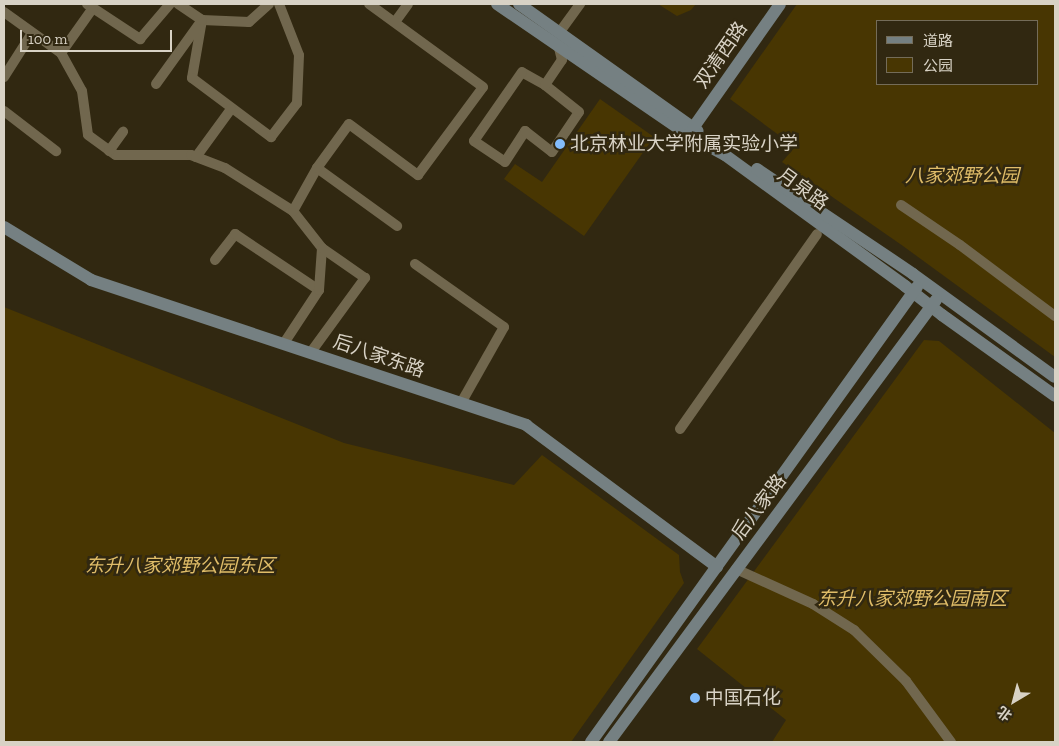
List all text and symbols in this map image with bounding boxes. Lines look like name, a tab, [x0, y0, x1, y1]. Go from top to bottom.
street label: 双清西路	[690, 17, 752, 93]
scale bar	[22, 20, 175, 52]
legend	[876, 20, 1039, 85]
text: 100 m	[28, 30, 67, 48]
text: 道路	[923, 32, 953, 50]
text: 公园	[923, 57, 953, 75]
place label: 北京林业大学附属实验小学	[570, 133, 798, 155]
marker: 北京林业大学附属实验小学	[554, 138, 566, 150]
street label: 月泉路	[773, 163, 833, 215]
park label: 八家郊野公园	[905, 165, 1019, 187]
street label: 后八家东路	[330, 330, 428, 382]
street label: 后八家路	[727, 470, 791, 544]
park label: 东升八家郊野公园东区	[85, 555, 275, 577]
park label: 东升八家郊野公园南区	[817, 588, 1007, 610]
north arrow	[989, 676, 1039, 726]
place label: 中国石化	[705, 687, 781, 709]
marker: 中国石化	[689, 692, 701, 704]
text: 北	[994, 702, 1015, 724]

